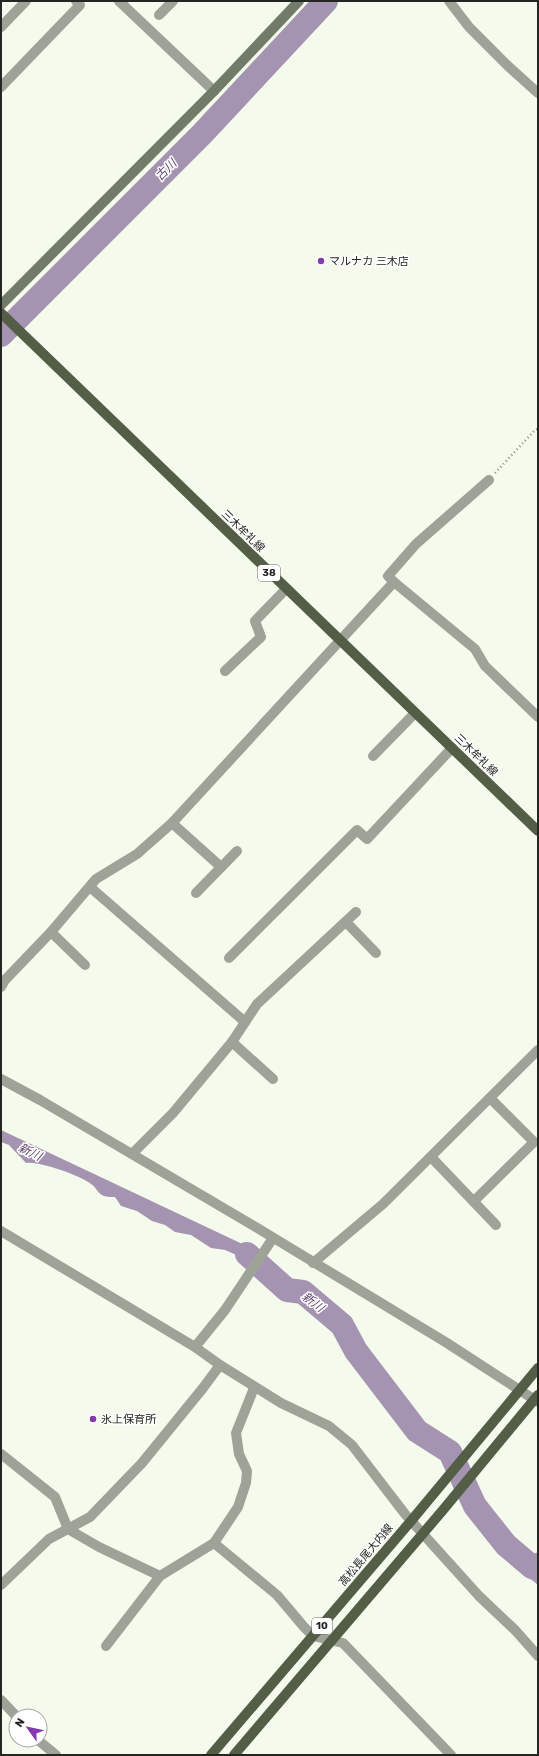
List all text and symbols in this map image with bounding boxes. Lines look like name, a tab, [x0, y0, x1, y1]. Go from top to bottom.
water label: 古川	[153, 155, 181, 183]
place label: マルナカ 三木店	[329, 255, 409, 268]
marker: マルナカ 三木店	[316, 256, 326, 266]
street label: 三木牟礼線	[219, 507, 267, 555]
road number: 38	[258, 565, 280, 581]
street label: 三木牟礼線	[452, 731, 500, 779]
water label: 新川	[16, 1140, 46, 1164]
water label: 新川	[299, 1289, 328, 1316]
place label: 氷上保育所	[101, 1413, 157, 1426]
marker: 氷上保育所	[88, 1414, 98, 1424]
street label: 高松長尾大内線	[336, 1521, 396, 1589]
road number: 10	[312, 1618, 332, 1634]
north arrow	[8, 1708, 48, 1748]
text: N	[12, 1716, 28, 1730]

